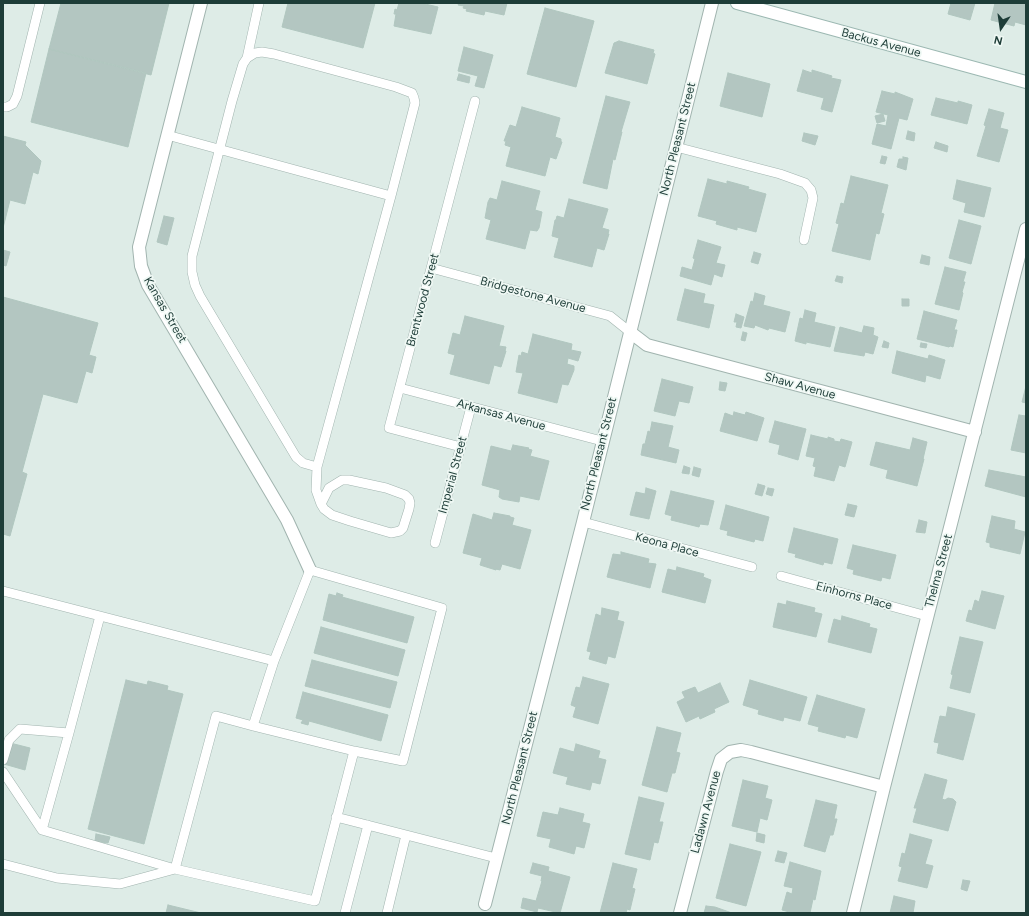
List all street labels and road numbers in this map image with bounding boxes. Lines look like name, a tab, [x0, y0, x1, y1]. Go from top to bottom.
street label: Backus Avenue	[840, 25, 922, 61]
street label: North Pleasant Street	[657, 81, 699, 197]
street label: Brentwood Street	[404, 252, 442, 348]
street label: Kansas Street	[140, 274, 190, 346]
street label: Bridgestone Avenue	[479, 274, 587, 316]
street label: Shaw Avenue	[763, 370, 837, 402]
street label: Arkansas Avenue	[455, 396, 547, 434]
street label: North Pleasant Street	[578, 396, 620, 512]
street label: Imperial Street	[436, 435, 470, 515]
street label: Keona Place	[634, 530, 700, 560]
street label: Thelma Street	[922, 533, 956, 609]
street label: Einhorns Place	[814, 579, 894, 613]
street label: North Pleasant Street	[499, 710, 541, 826]
street label: Ladawn Avenue	[688, 769, 724, 855]

